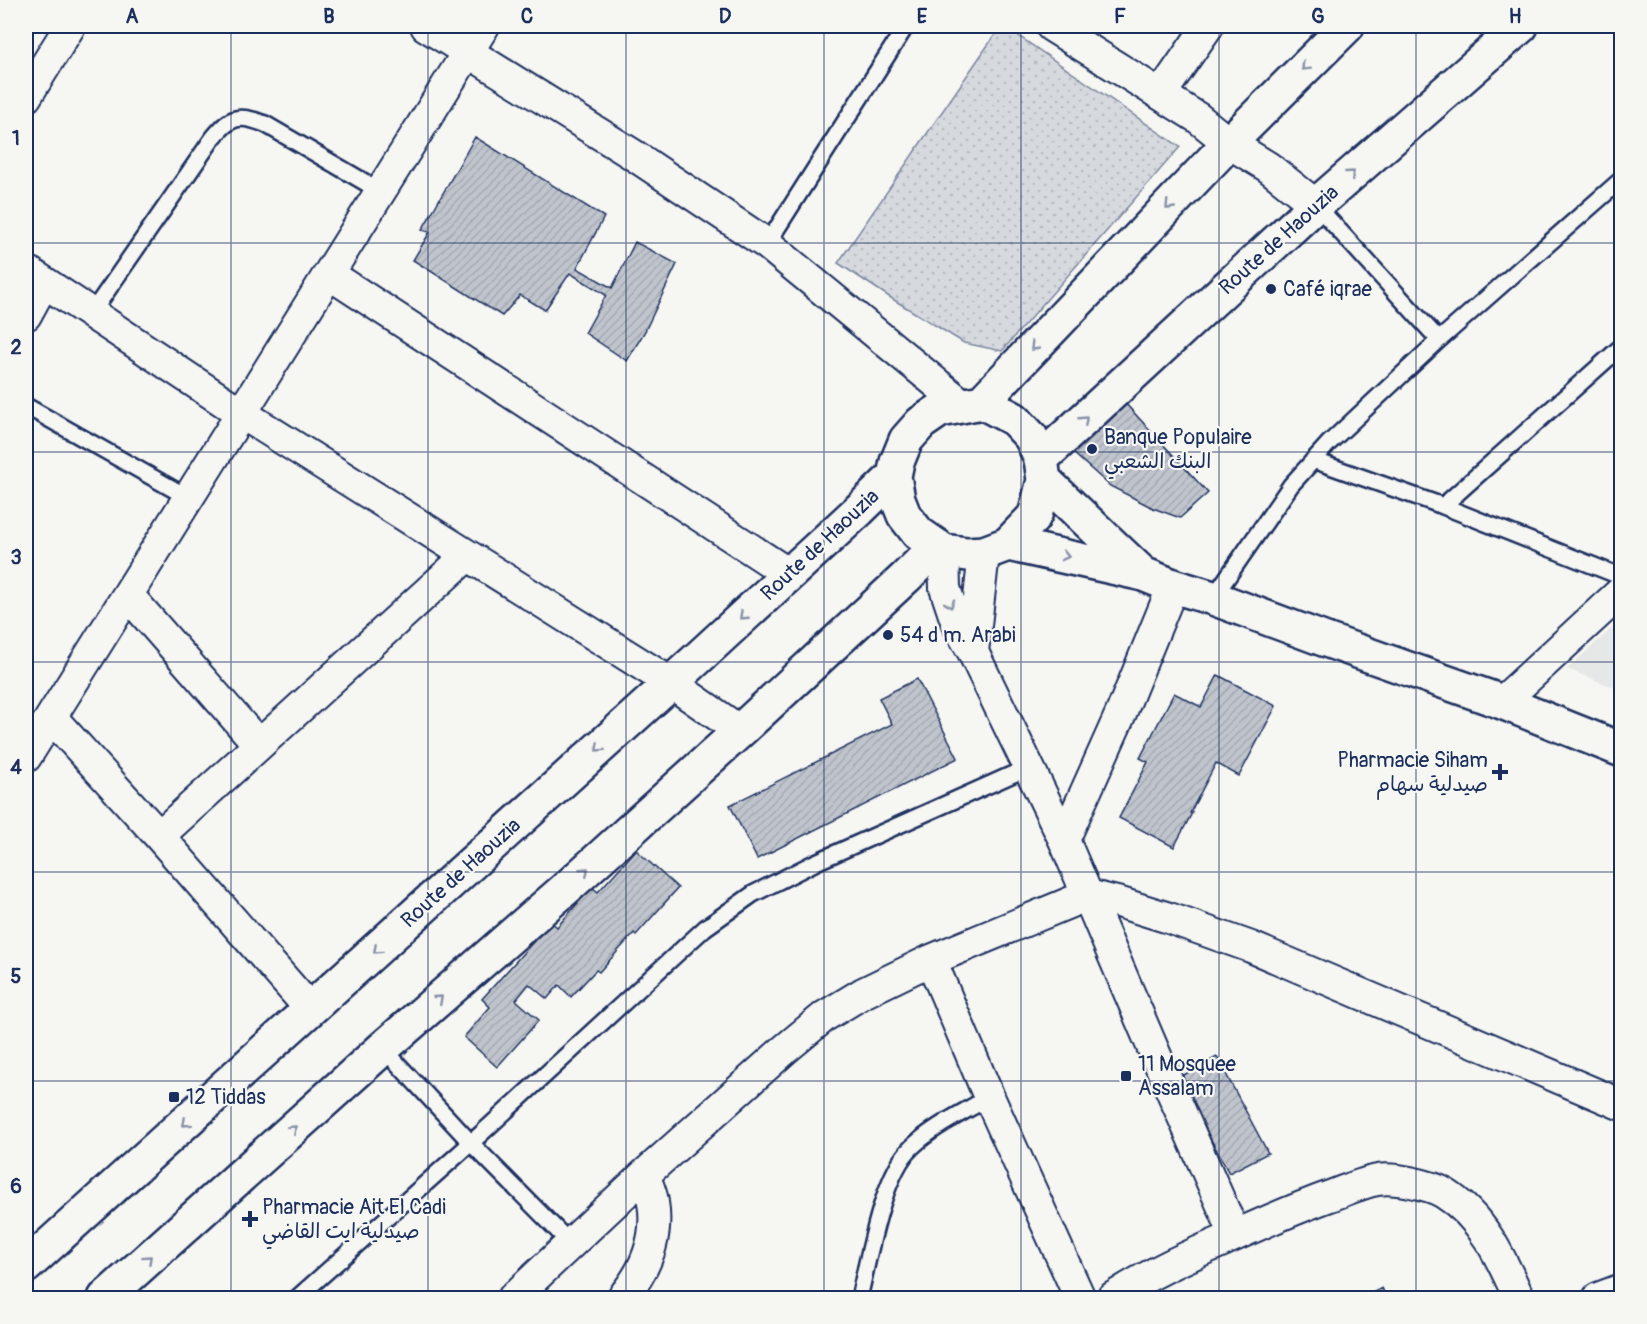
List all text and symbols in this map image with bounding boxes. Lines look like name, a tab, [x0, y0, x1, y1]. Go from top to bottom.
text: A	[126, 4, 139, 29]
text: B	[323, 4, 335, 29]
text: C	[521, 4, 533, 29]
text: D	[719, 4, 732, 29]
text: E	[917, 4, 928, 29]
text: F	[1114, 4, 1126, 29]
text: G	[1311, 4, 1325, 29]
text: H	[1509, 4, 1522, 29]
one-way arrow	[1302, 59, 1313, 70]
text: 1	[12, 126, 20, 151]
one-way arrow	[1345, 170, 1355, 181]
street label: Route de Haouzia	[1213, 179, 1345, 301]
one-way arrow	[1165, 198, 1176, 209]
place label: Café iqrae	[1283, 276, 1372, 303]
marker: Café iqrae	[1264, 282, 1278, 296]
text: 2	[10, 335, 22, 360]
one-way arrow	[1030, 340, 1041, 350]
one-way arrow	[1077, 416, 1088, 427]
place label: Banque Populaire البنك الشعبي	[1104, 424, 1252, 480]
marker: Banque Populaire البنك الشعبي	[1085, 442, 1099, 456]
street label: Route de Haouzia	[755, 483, 885, 607]
text: 3	[10, 545, 22, 570]
one-way arrow	[1060, 549, 1070, 562]
one-way arrow	[942, 598, 955, 609]
one-way arrow	[739, 609, 750, 620]
place label: 54 d m. Arabi	[900, 622, 1016, 649]
marker: 54 d m. Arabi	[881, 628, 895, 642]
one-way arrow	[596, 741, 606, 752]
place label: Pharmacie Siham صيدلية سهام	[1337, 747, 1488, 800]
text: 4	[10, 755, 22, 780]
marker: Pharmacie Siham صيدلية سهام	[1493, 765, 1507, 779]
street label: Route de Haouzia	[395, 812, 527, 934]
one-way arrow	[578, 867, 589, 878]
one-way arrow	[373, 943, 384, 954]
text: 5	[11, 964, 22, 989]
one-way arrow	[432, 995, 443, 1006]
place label: 11 Mosquee Assalam	[1138, 1051, 1237, 1102]
marker: 11 Mosquee Assalam	[1119, 1069, 1133, 1083]
place label: 12 Tiddas	[186, 1084, 266, 1111]
marker: 12 Tiddas	[167, 1090, 181, 1104]
one-way arrow	[182, 1116, 192, 1127]
one-way arrow	[286, 1125, 297, 1136]
text: 6	[10, 1174, 22, 1199]
place label: Pharmacie Ait El Cadi صيدلية ايت القاضي	[262, 1194, 446, 1250]
marker: Pharmacie Ait El Cadi صيدلية ايت القاضي	[243, 1212, 257, 1226]
one-way arrow	[141, 1255, 152, 1266]

